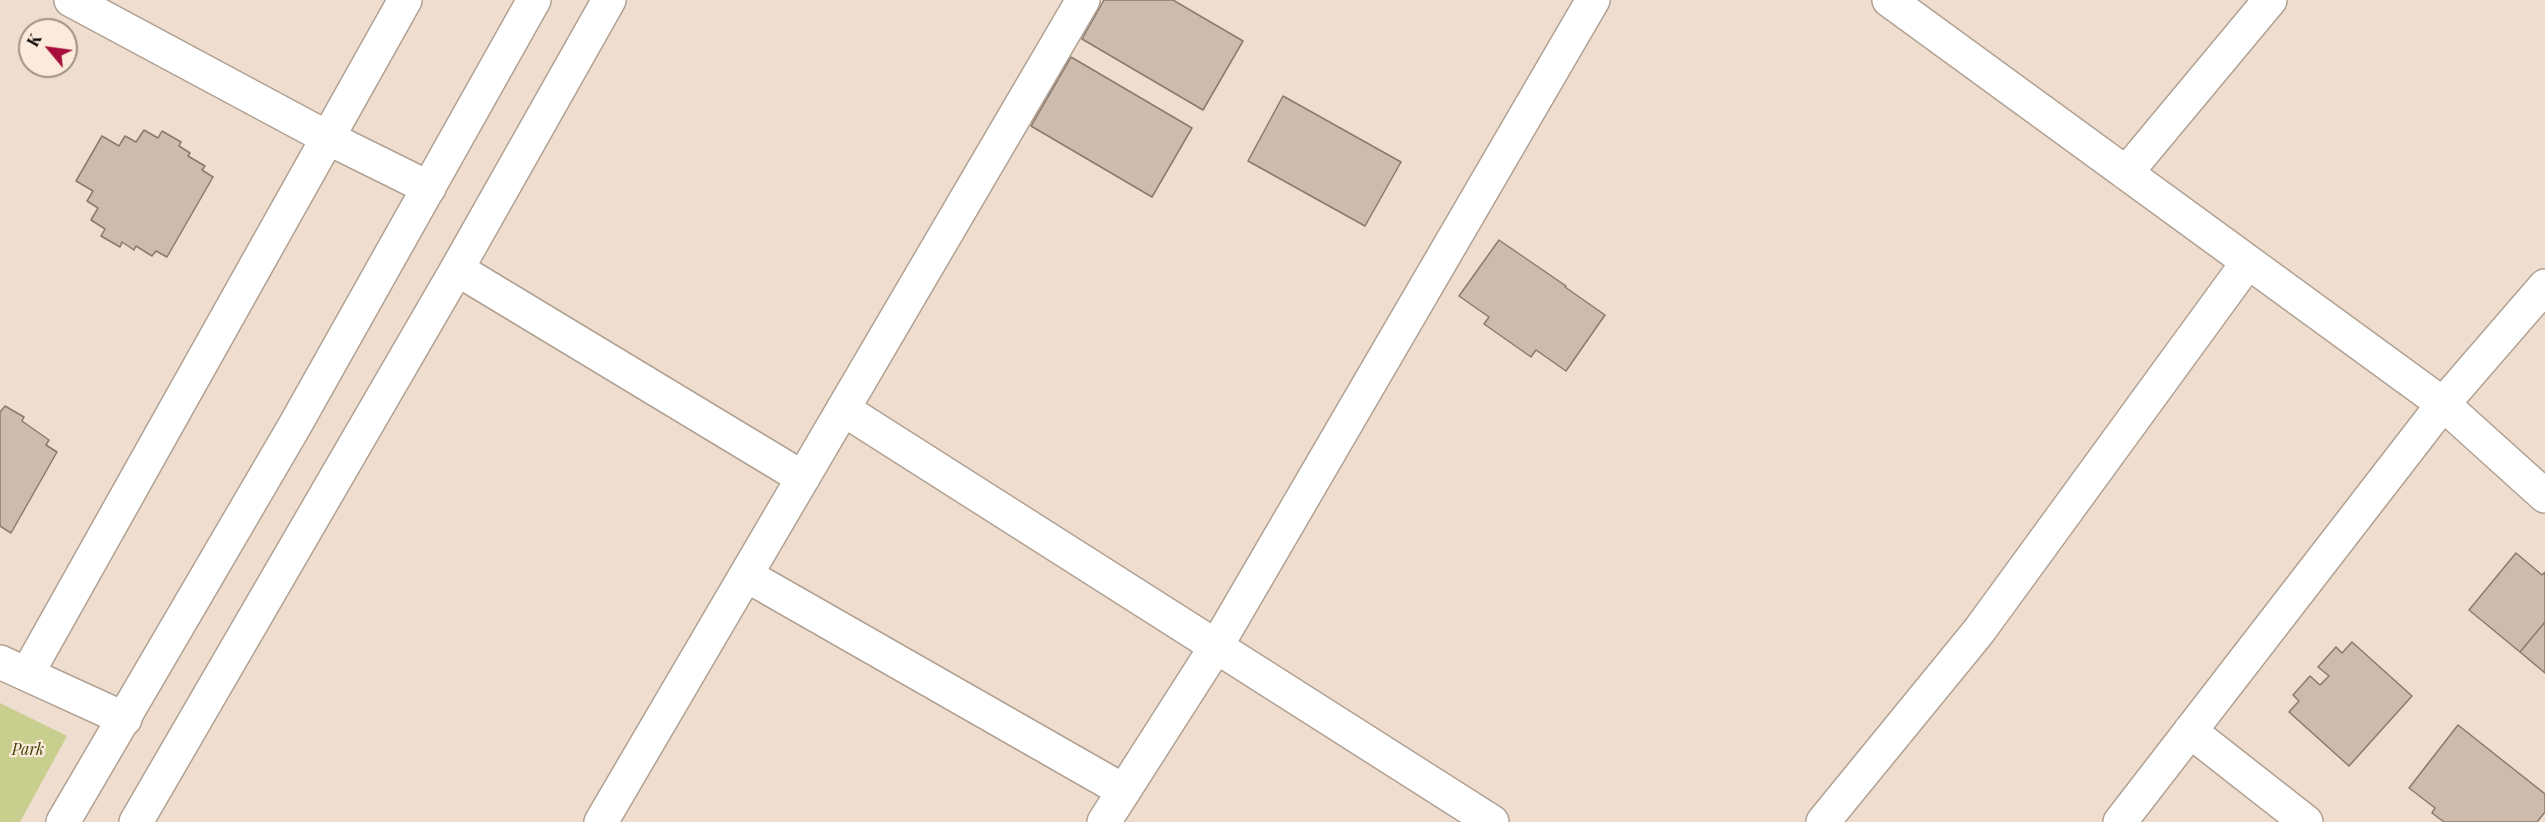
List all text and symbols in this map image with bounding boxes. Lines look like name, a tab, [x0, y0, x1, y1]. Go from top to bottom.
north arrow	[18, 18, 78, 78]
text: K	[22, 30, 46, 50]
park label: Park	[12, 740, 44, 760]

